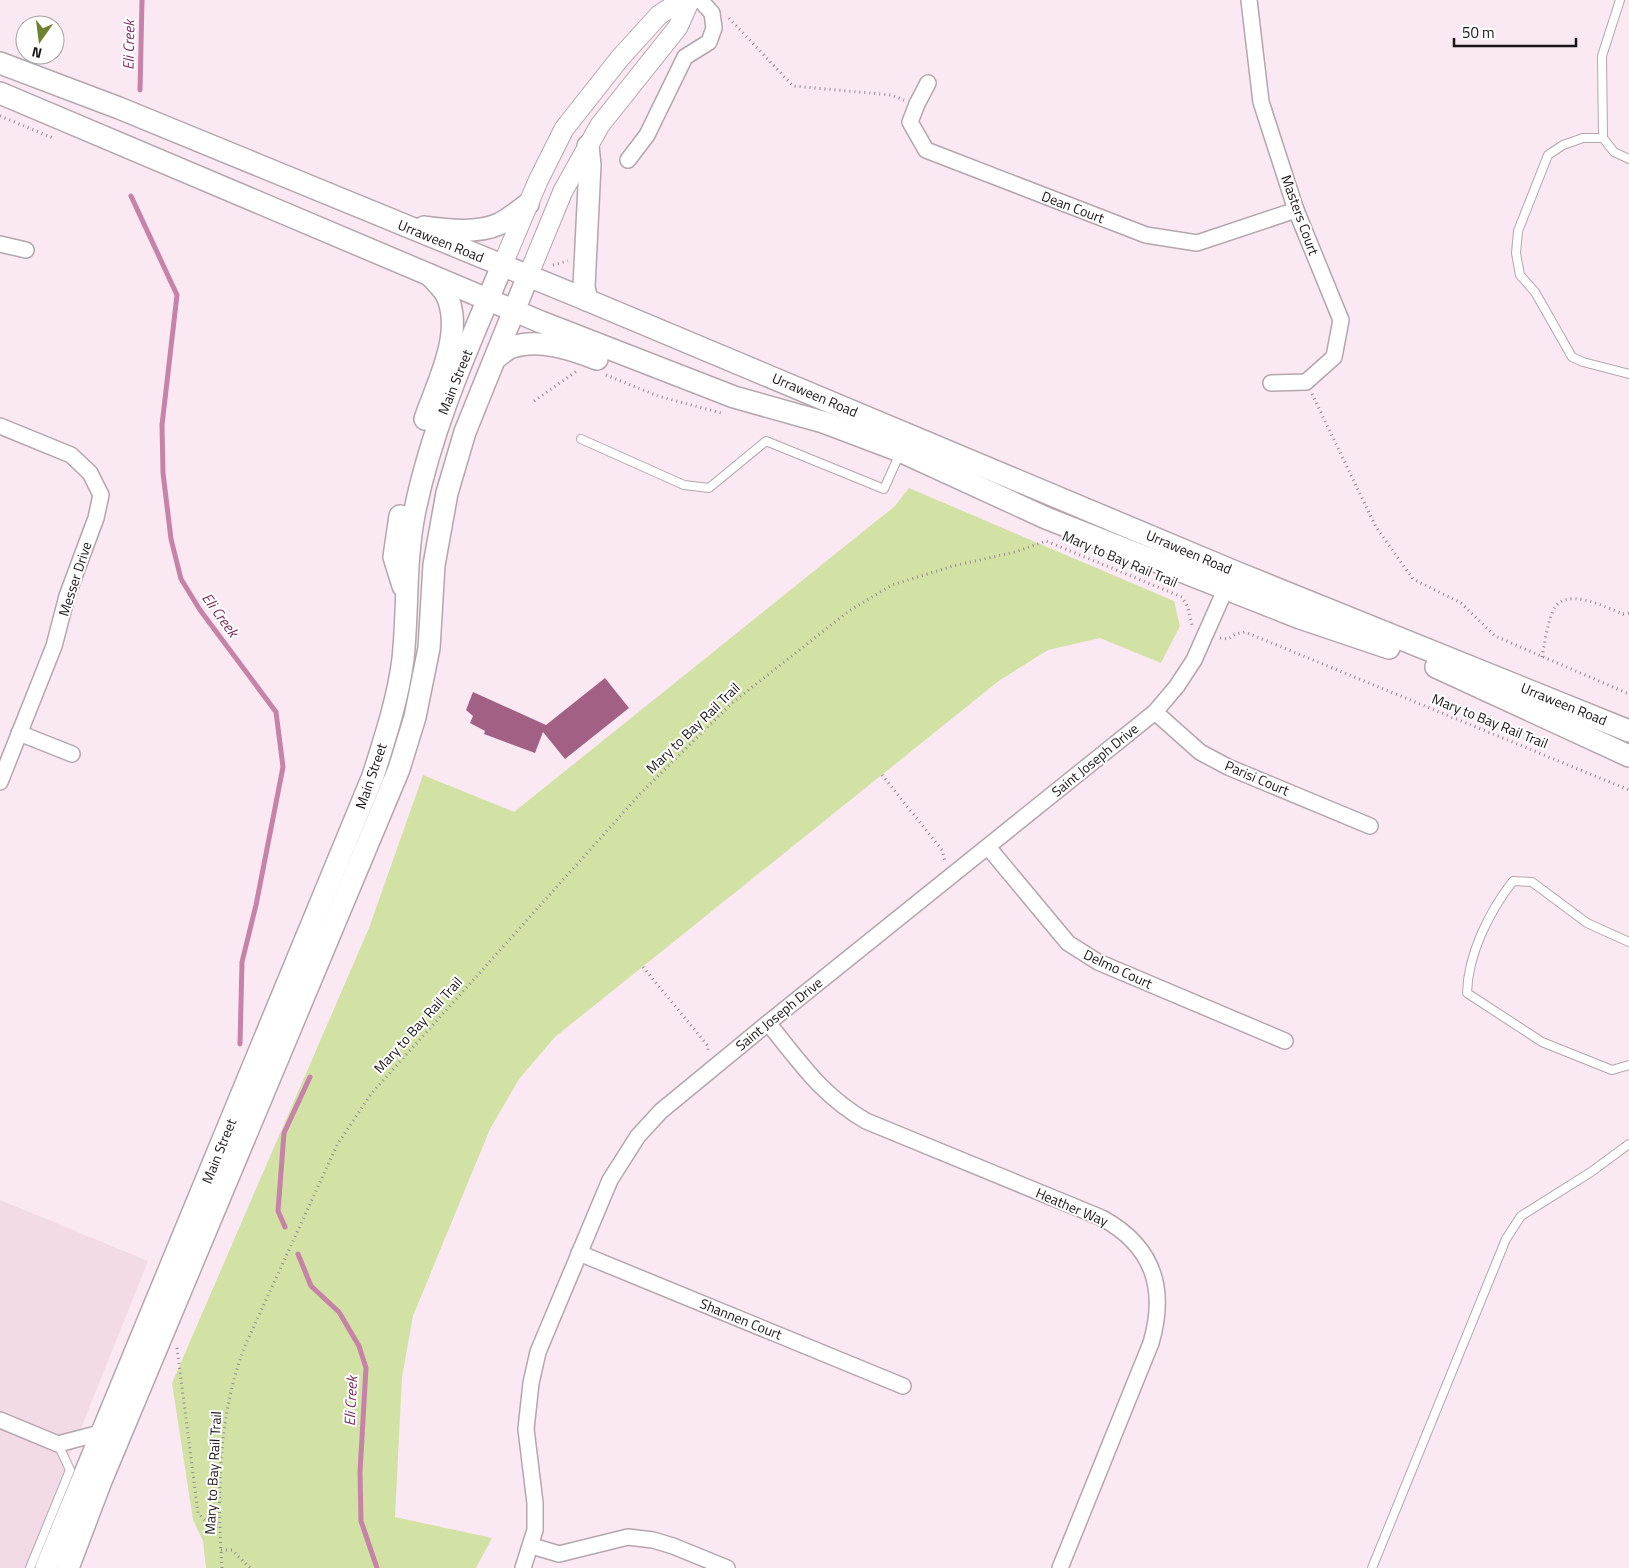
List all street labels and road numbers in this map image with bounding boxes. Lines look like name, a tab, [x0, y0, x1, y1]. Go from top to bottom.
street label: Masters Court	[1276, 172, 1325, 258]
street label: Dean Court	[1039, 185, 1108, 228]
street label: Urraween Road	[395, 214, 487, 267]
street label: Main Street	[432, 346, 477, 418]
street label: Urraween Road	[769, 367, 861, 422]
street label: Urraween Road	[1143, 524, 1235, 579]
street label: Mary to Bay Rail Trail	[1059, 525, 1181, 592]
street label: Messer Drive	[53, 539, 96, 619]
street label: Mary to Bay Rail Trail	[641, 677, 744, 778]
street label: Urraween Road	[1518, 677, 1610, 730]
street label: Mary to Bay Rail Trail	[1429, 688, 1551, 753]
street label: Saint Joseph Drive	[1047, 718, 1143, 801]
street label: Main Street	[349, 740, 392, 812]
street label: Parisi Court	[1222, 755, 1293, 800]
street label: Delmo Court	[1080, 943, 1156, 994]
street label: Mary to Bay Rail Trail	[368, 972, 467, 1078]
street label: Saint Joseph Drive	[731, 972, 827, 1055]
street label: Main Street	[196, 1115, 241, 1187]
street label: Heather Way	[1033, 1182, 1112, 1231]
street label: Shannen Court	[697, 1293, 785, 1345]
street label: Mary to Bay Rail Trail	[199, 1411, 226, 1535]

